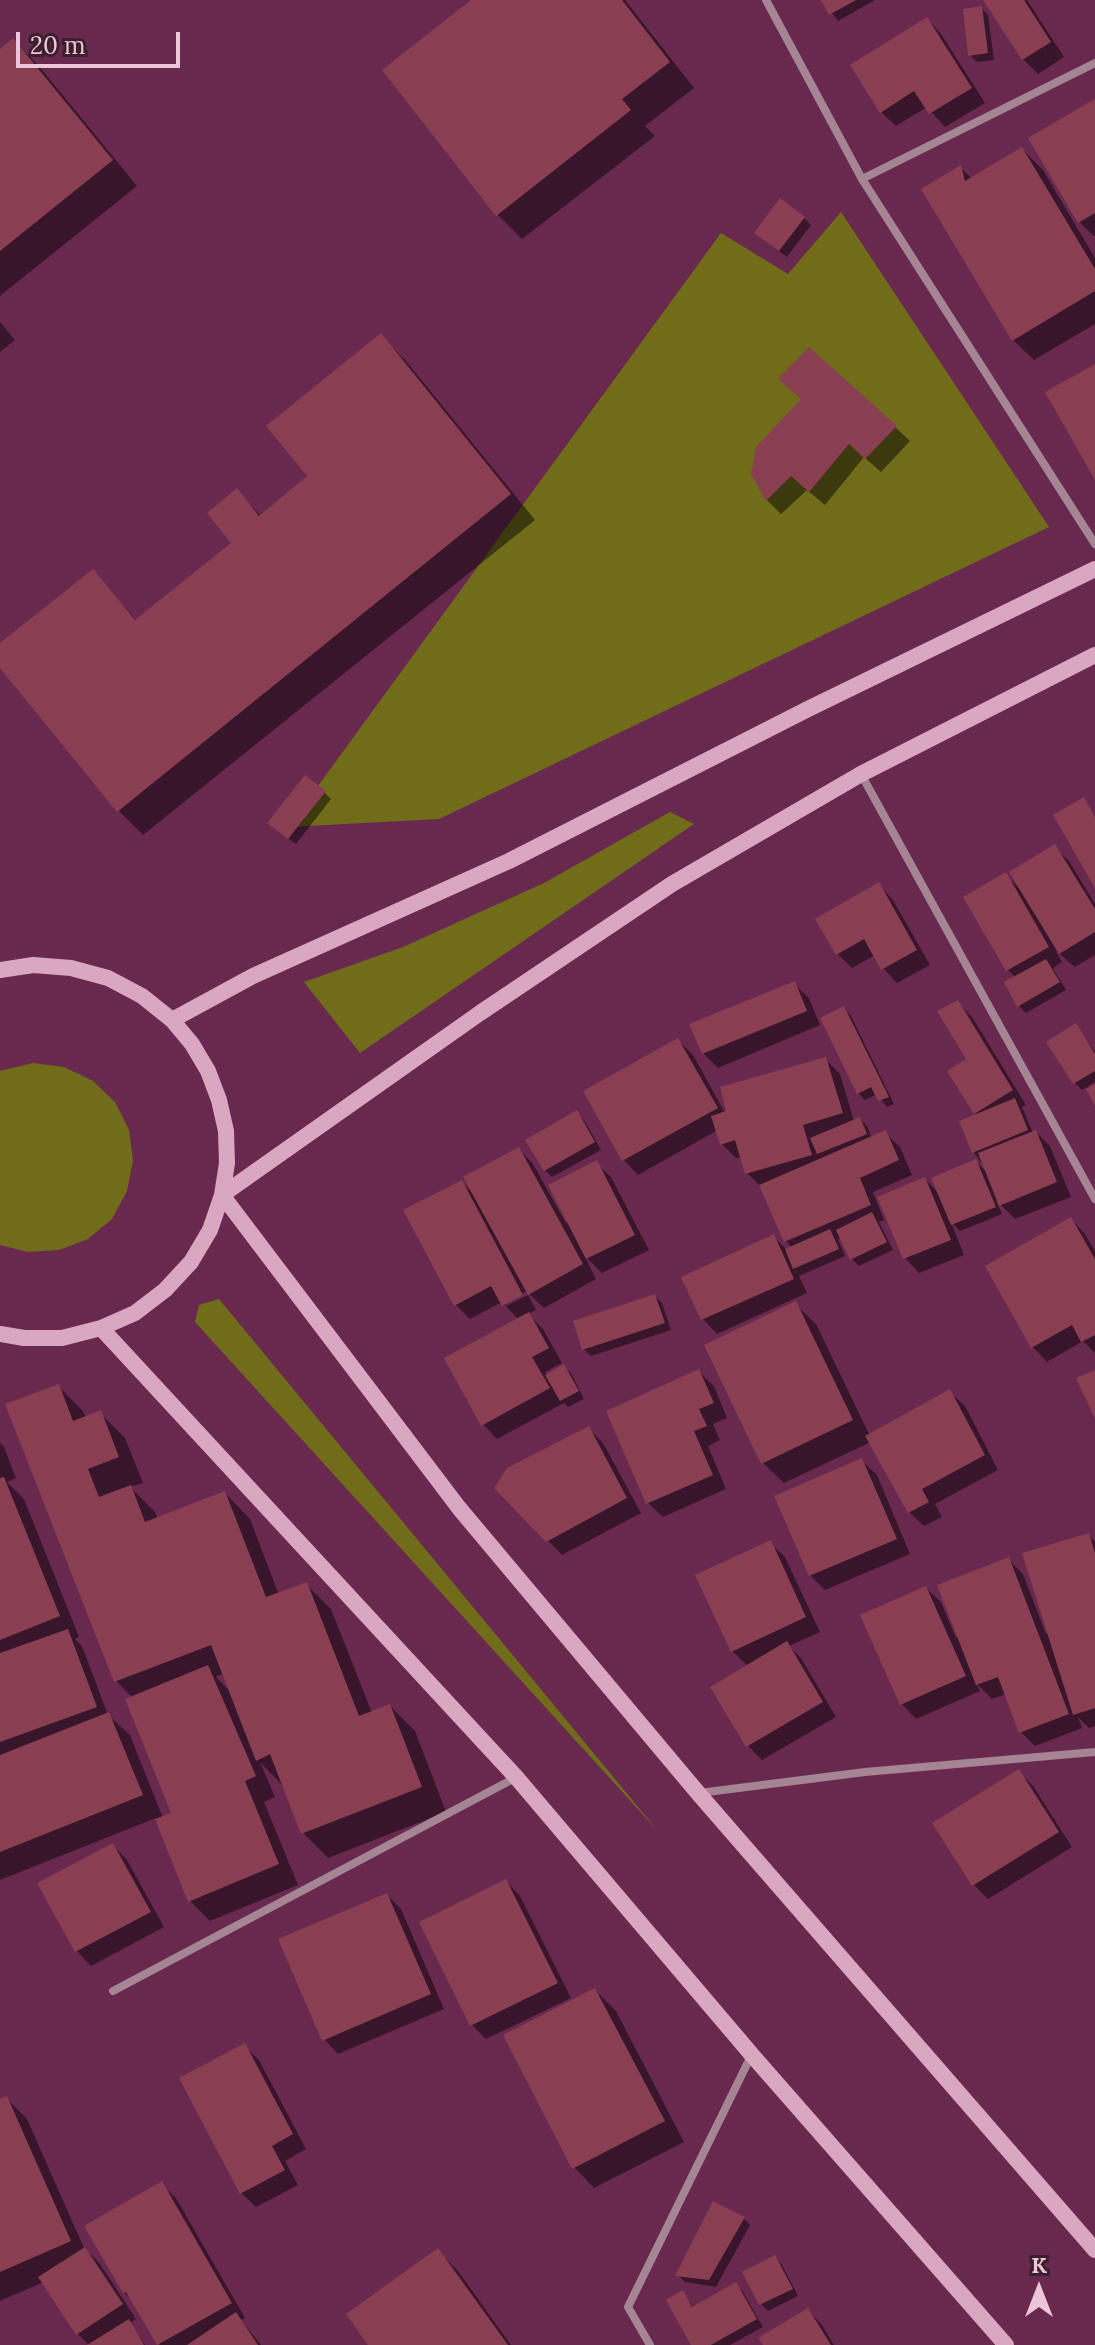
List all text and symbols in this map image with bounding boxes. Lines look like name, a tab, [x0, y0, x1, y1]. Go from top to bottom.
scale bar	[20, 16, 184, 66]
text: 20 m	[30, 30, 86, 61]
north arrow	[999, 2249, 1079, 2329]
text: K	[1031, 2251, 1047, 2279]

